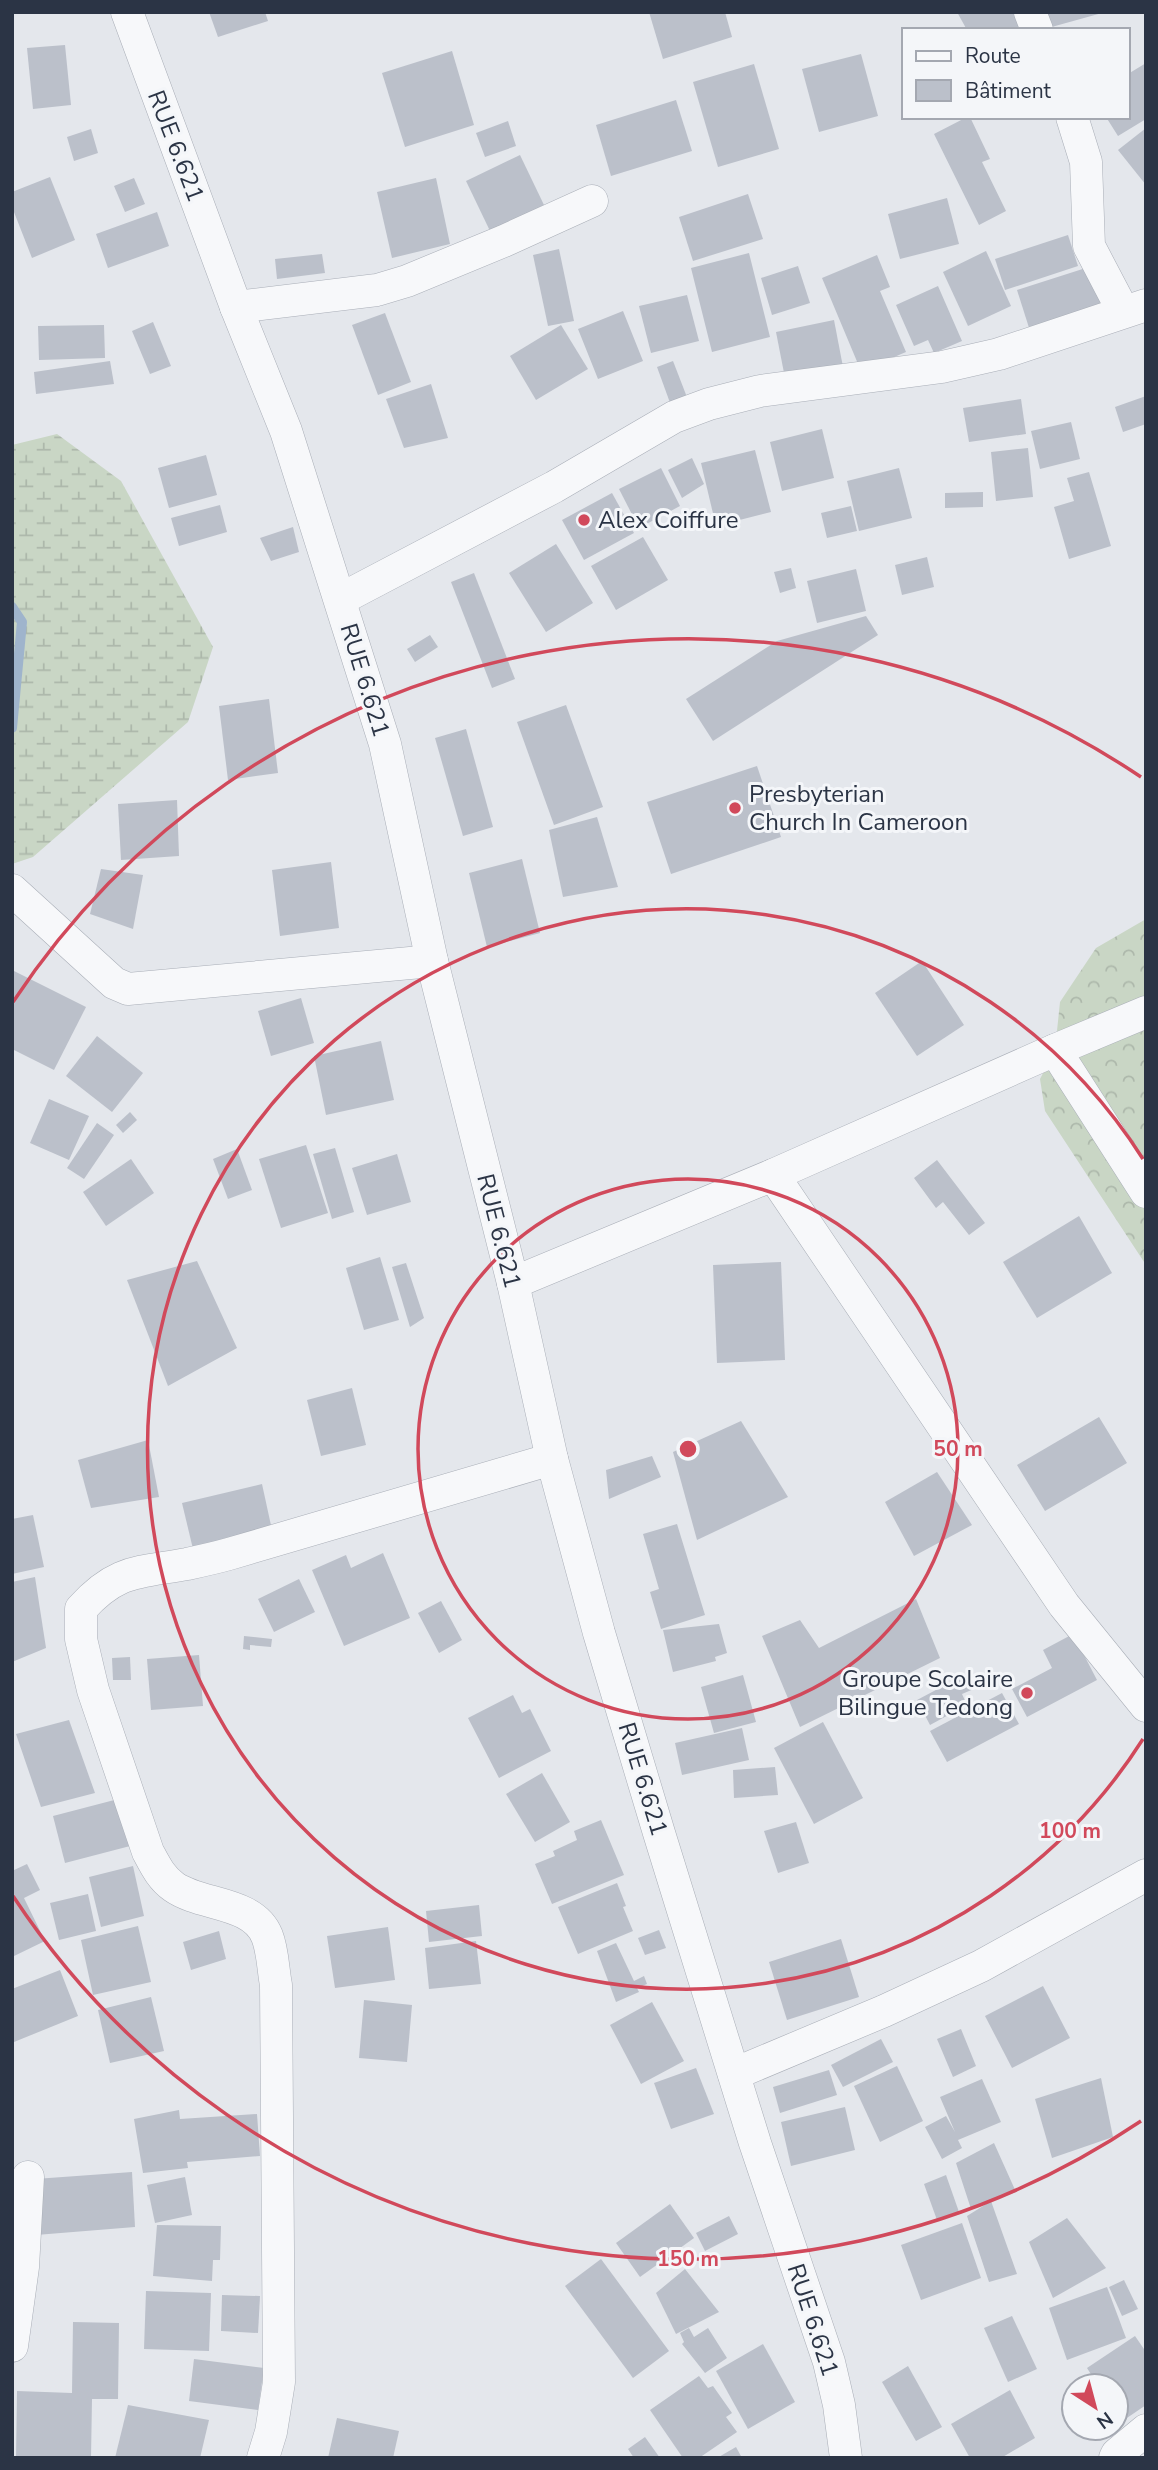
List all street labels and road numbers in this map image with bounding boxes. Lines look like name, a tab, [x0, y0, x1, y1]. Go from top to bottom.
street label: RUE 6.621	[140, 86, 212, 206]
street label: RUE 6.621	[333, 619, 397, 741]
street label: RUE 6.621	[469, 1170, 529, 1292]
street label: RUE 6.621	[611, 1718, 675, 1840]
street label: RUE 6.621	[780, 2260, 846, 2380]

